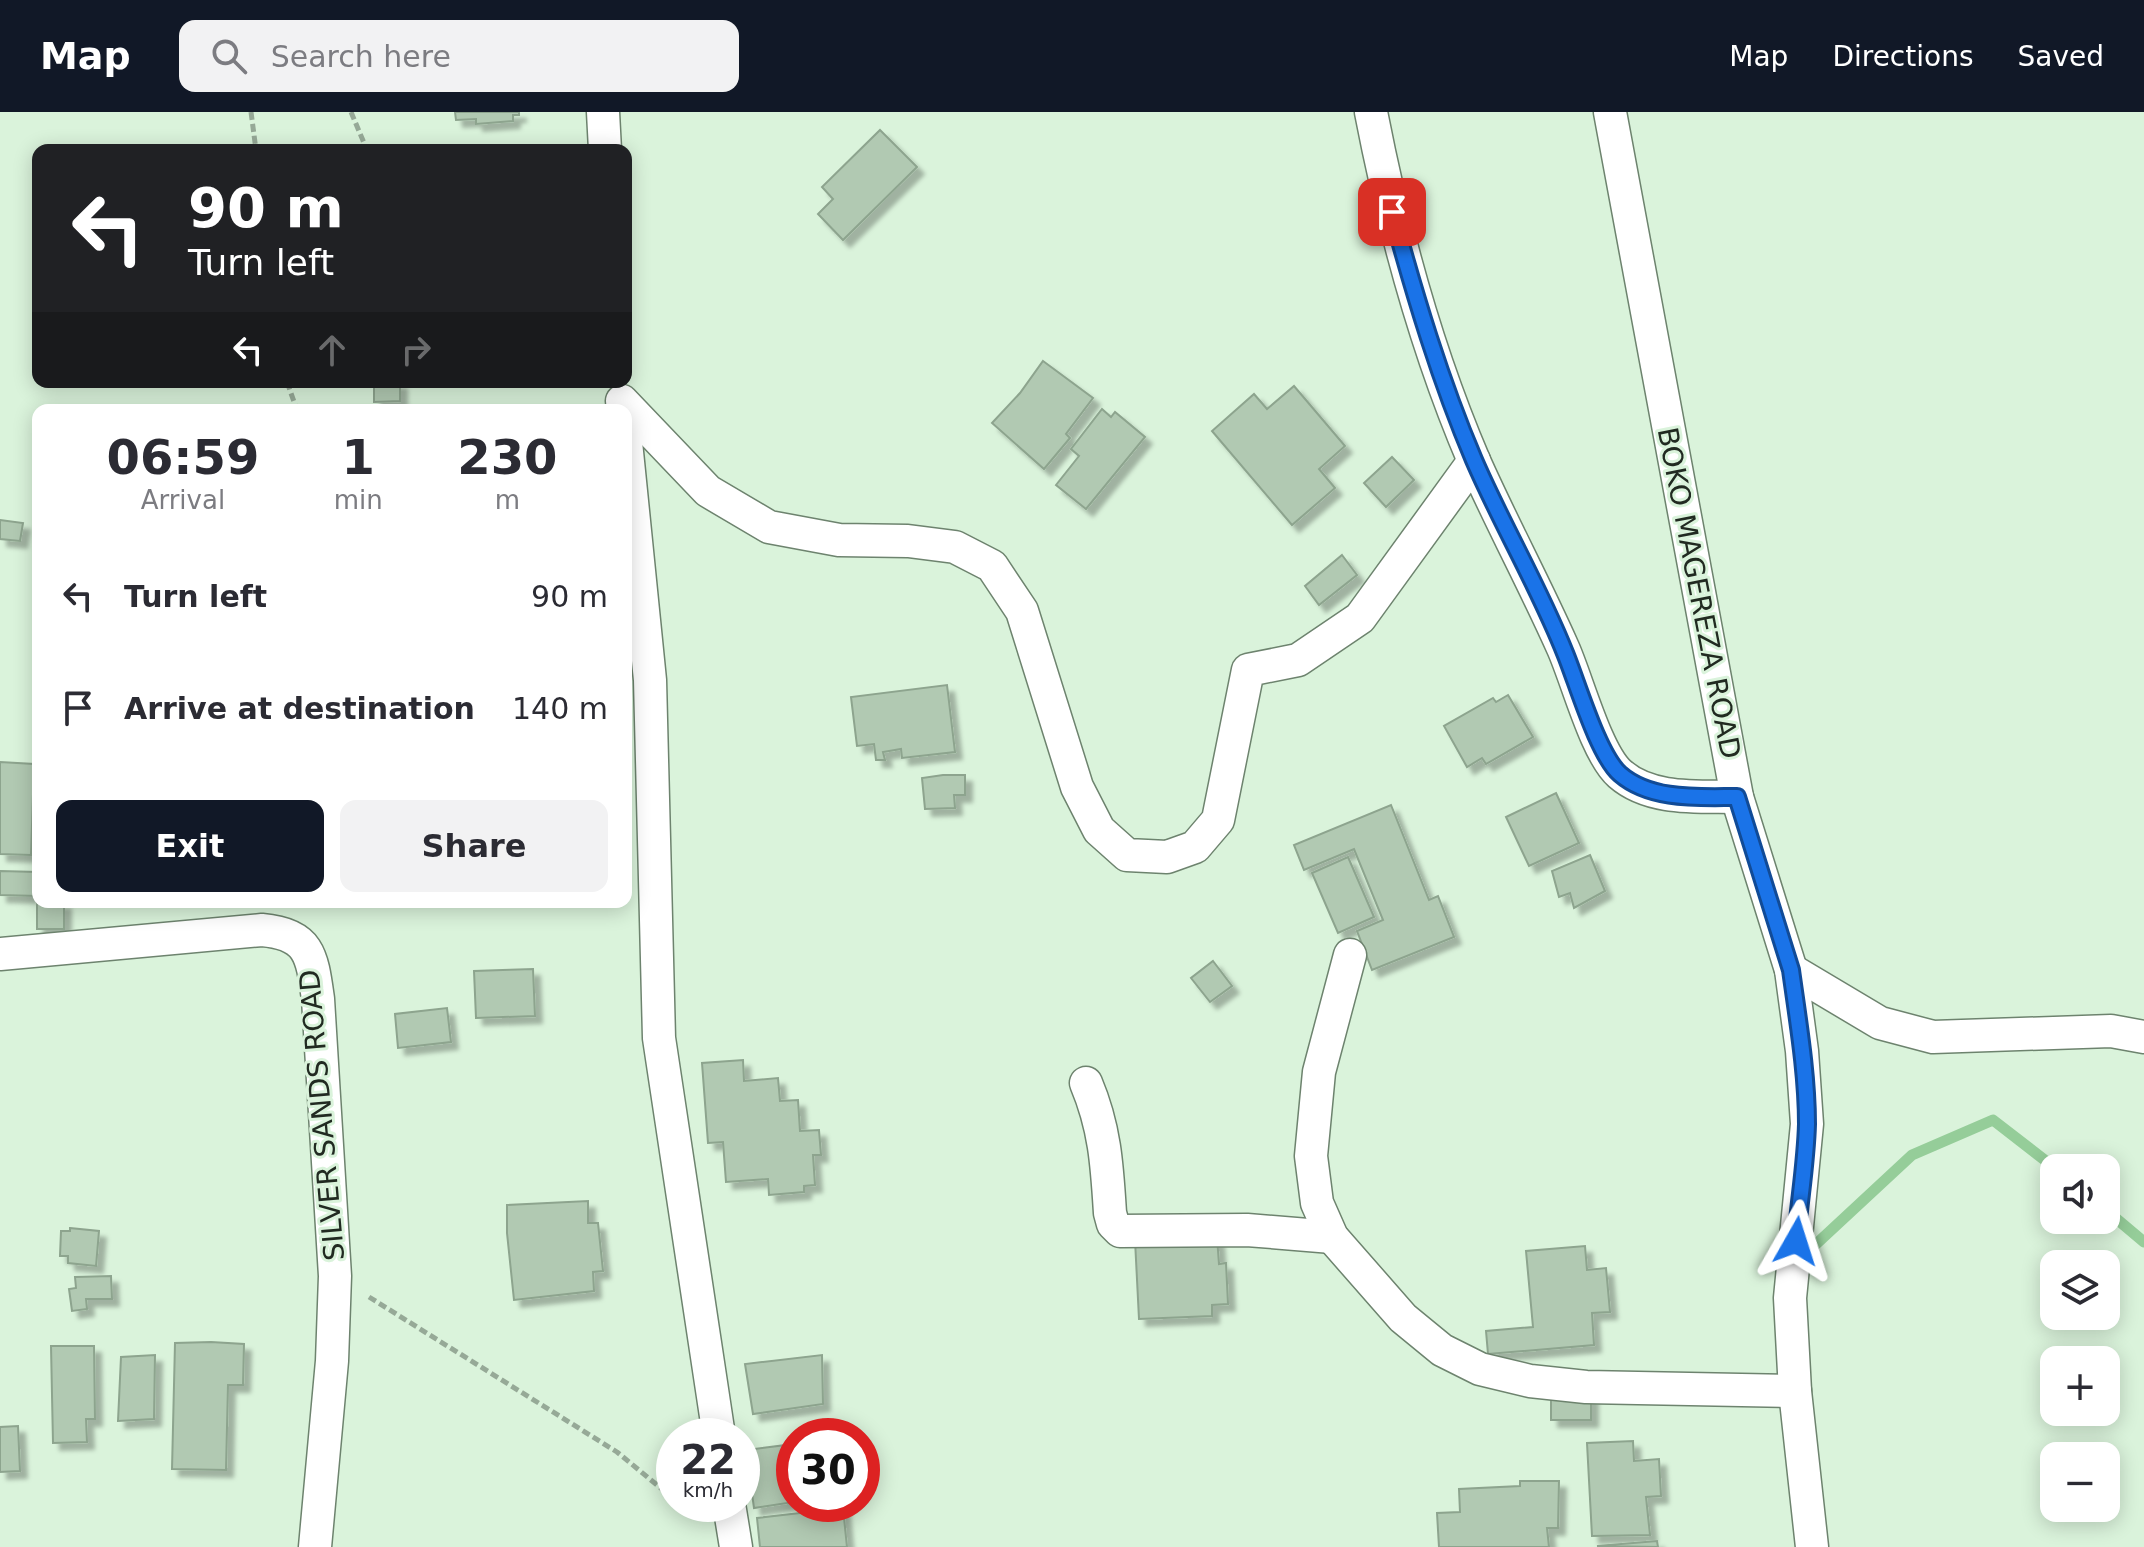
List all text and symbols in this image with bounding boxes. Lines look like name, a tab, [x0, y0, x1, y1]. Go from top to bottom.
search box	[179, 20, 739, 92]
text: Map	[40, 34, 131, 78]
icon: search	[207, 34, 251, 78]
text: Search here	[271, 39, 451, 74]
text: Map	[1729, 40, 1788, 73]
text: Directions	[1832, 40, 1973, 73]
text: Saved	[2017, 40, 2104, 73]
text: 90 m	[188, 175, 344, 240]
icon: left	[56, 176, 160, 280]
pin	[1358, 178, 1426, 246]
icon: arrive	[1370, 190, 1414, 234]
text: Turn left	[188, 242, 334, 283]
icon: left	[226, 328, 270, 372]
icon: ahead	[310, 328, 354, 372]
icon: right	[394, 328, 438, 372]
street label: BOKO MAGEREZA ROAD	[1651, 425, 1747, 761]
text: 06:59	[106, 429, 259, 485]
text: 1	[342, 429, 375, 485]
text: 230	[457, 429, 557, 485]
text: Arrival	[141, 485, 225, 515]
text: min	[334, 485, 383, 515]
text: m	[495, 485, 520, 515]
icon: left	[56, 574, 100, 618]
text: Turn left	[124, 579, 267, 614]
text: 90 m	[531, 579, 608, 614]
icon: arrive	[56, 686, 100, 730]
text: Arrive at destination	[124, 691, 475, 726]
text: 140 m	[512, 691, 608, 726]
button: Exit	[56, 800, 324, 892]
button: Share	[340, 800, 608, 892]
street label: SILVER SANDS ROAD	[293, 968, 351, 1262]
map controls	[2040, 1154, 2120, 1522]
button: sound	[2040, 1154, 2120, 1234]
position arrow	[1754, 1199, 1838, 1283]
button: layers	[2040, 1250, 2120, 1330]
button: +	[2040, 1346, 2120, 1426]
speed limit sign: 30	[776, 1418, 880, 1522]
text: 22	[680, 1437, 736, 1483]
button: −	[2040, 1442, 2120, 1522]
text: km/h	[683, 1478, 733, 1502]

